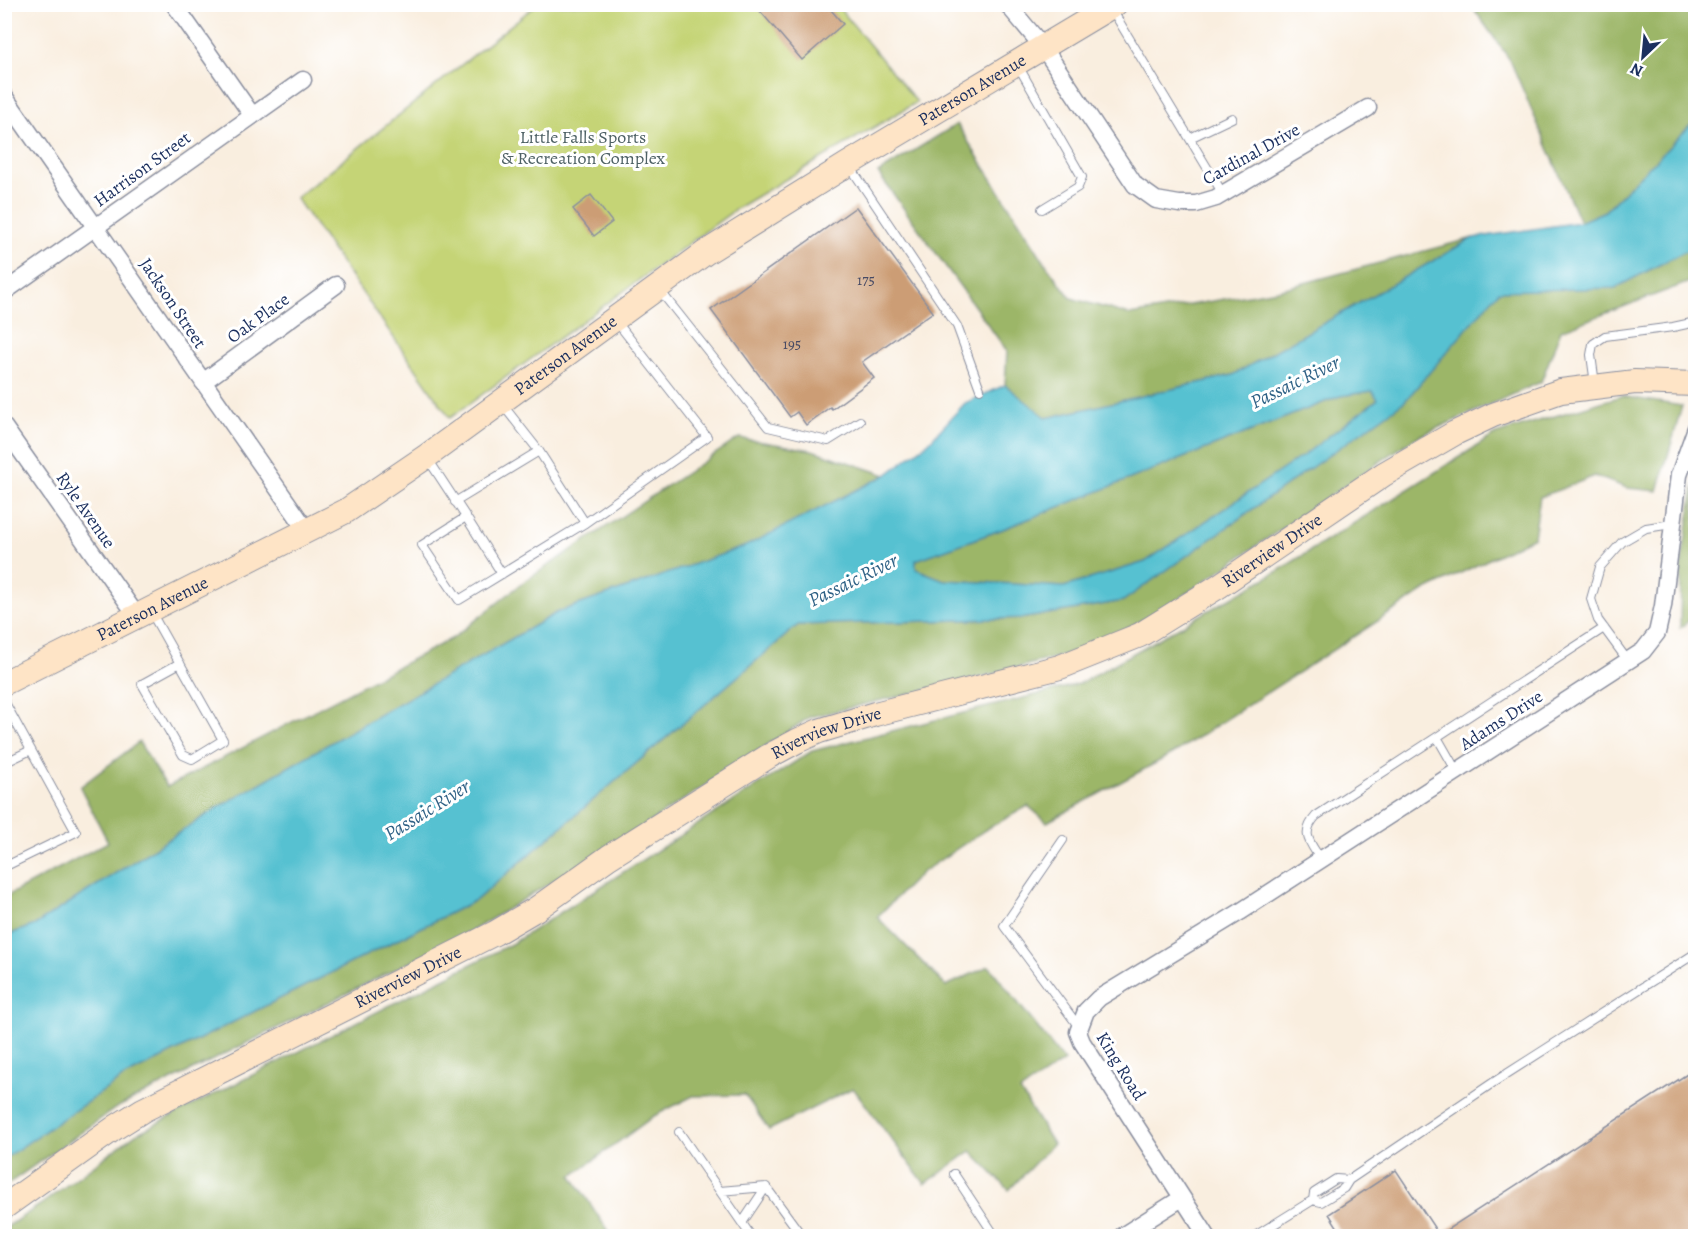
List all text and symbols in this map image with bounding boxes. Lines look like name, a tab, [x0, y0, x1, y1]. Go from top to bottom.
north arrow	[1613, 27, 1673, 87]
street label: Paterson Avenue	[913, 48, 1031, 131]
text: N	[1626, 57, 1647, 82]
street label: Cardinal Drive	[1198, 117, 1304, 191]
park label: Little Falls Sports & Recreation Complex	[501, 125, 665, 170]
street label: Harrison Street	[89, 126, 195, 212]
street label: Jackson Street	[134, 253, 212, 353]
house number: 175	[857, 270, 875, 290]
street label: Oak Place	[222, 287, 294, 349]
street label: Paterson Avenue	[509, 309, 622, 401]
house number: 195	[783, 334, 801, 354]
water label: Passaic River	[1246, 348, 1345, 415]
street label: Ryle Avenue	[51, 467, 121, 553]
street label: Riverview Drive	[1217, 508, 1327, 593]
water label: Passaic River	[804, 546, 903, 613]
street label: Paterson Avenue	[92, 570, 212, 647]
street label: Adams Drive	[1454, 684, 1547, 756]
street label: Riverview Drive	[767, 701, 884, 765]
water label: Passaic River	[379, 772, 476, 847]
street label: Riverview Drive	[350, 940, 465, 1014]
street label: King Road	[1091, 1027, 1152, 1105]

